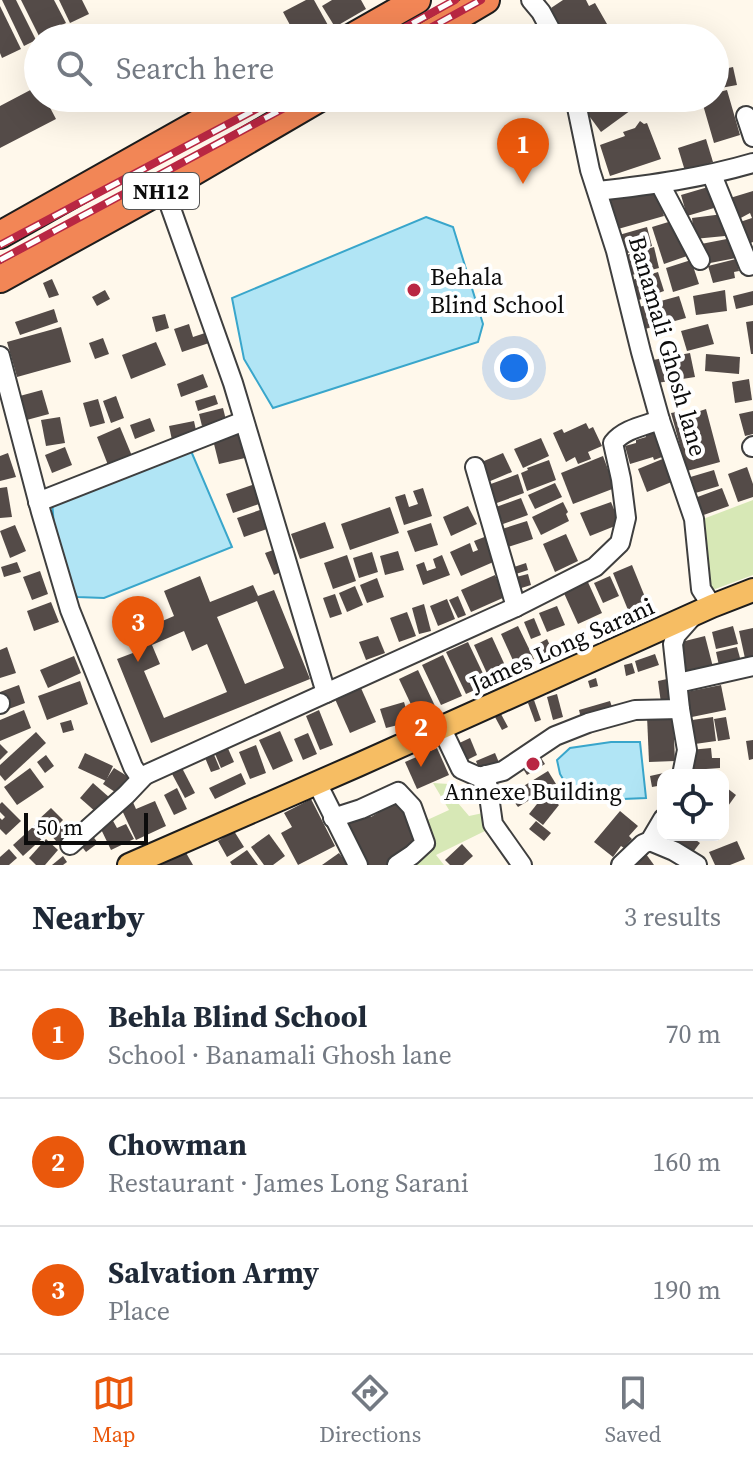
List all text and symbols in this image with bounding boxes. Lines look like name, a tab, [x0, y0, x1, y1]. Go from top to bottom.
search box	[24, 24, 729, 112]
icon: search	[52, 46, 96, 90]
text: Search here	[116, 48, 274, 89]
pin: 1	[497, 118, 549, 184]
road number: NH12	[123, 173, 199, 209]
street label: Banamali Ghosh lane	[621, 232, 715, 460]
place label: Behala Blind School	[430, 260, 564, 321]
marker: Behala Blind School	[405, 281, 423, 299]
your location	[494, 348, 534, 388]
street label: James Long Sarani	[464, 590, 659, 701]
pin: 3	[112, 596, 164, 662]
pin: 2	[395, 701, 447, 767]
marker: Annexe Building	[524, 755, 542, 773]
map controls	[657, 769, 729, 841]
button: locate	[657, 769, 729, 841]
place label: Annexe Building	[444, 775, 622, 808]
scale bar	[24, 809, 148, 845]
text: 50 m	[36, 812, 83, 842]
text: Nearby	[32, 894, 145, 940]
text: 3 results	[624, 899, 721, 935]
text: Behla Blind School	[108, 996, 367, 1037]
text: 1	[51, 1016, 65, 1052]
text: 70 m	[666, 1016, 721, 1052]
text: School · Banamali Ghosh lane	[108, 1037, 452, 1073]
text: Chowman	[108, 1124, 247, 1165]
text: 2	[51, 1144, 65, 1180]
text: 160 m	[653, 1144, 721, 1180]
text: Restaurant · James Long Sarani	[108, 1165, 469, 1201]
text: Salvation Army	[108, 1252, 319, 1293]
text: 3	[51, 1272, 65, 1308]
text: 190 m	[653, 1272, 721, 1308]
text: Place	[108, 1293, 170, 1329]
tab: Map	[92, 1371, 136, 1449]
tab: Directions	[319, 1371, 421, 1449]
tab: Saved	[605, 1371, 661, 1449]

